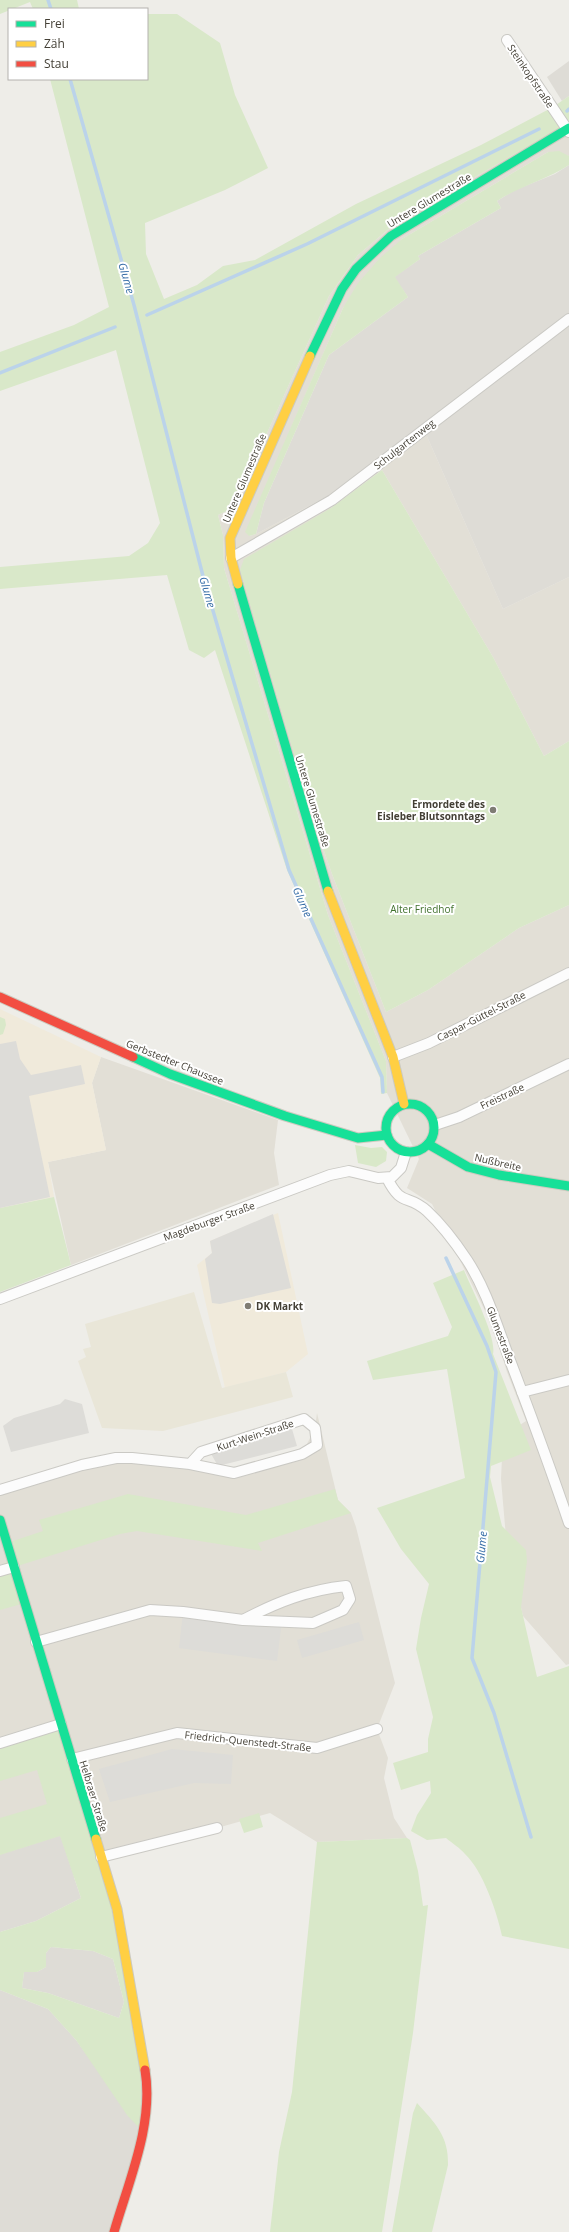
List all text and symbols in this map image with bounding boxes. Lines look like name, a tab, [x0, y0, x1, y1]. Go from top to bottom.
legend	[8, 8, 148, 80]
text: Frei	[44, 15, 65, 32]
text: Zäh	[44, 35, 65, 52]
street label: Steinkopfstraße	[505, 41, 558, 111]
text: Stau	[44, 55, 69, 72]
street label: Untere Glumestraße	[384, 169, 474, 231]
water label: Glume	[115, 261, 139, 296]
street label: Schulgartenweg	[370, 415, 438, 472]
street label: Untere Glumestraße	[219, 431, 269, 525]
water label: Glume	[196, 575, 220, 610]
street label: Untere Glumestraße	[292, 753, 334, 849]
place label: Ermordete des Eisleber Blutsonntags	[377, 797, 485, 823]
marker: Ermordete des Eisleber Blutsonntags	[488, 805, 498, 815]
water label: Glume	[290, 884, 316, 920]
park label: Alter Friedhof	[390, 902, 454, 916]
street label: Caspar-Güttel-Straße	[434, 987, 528, 1044]
street label: Gerbstedter Chaussee	[124, 1036, 226, 1088]
street label: Freistraße	[478, 1080, 527, 1112]
street label: Nußbreite	[473, 1150, 523, 1174]
street label: Magdeburger Straße	[161, 1198, 257, 1244]
place label: DK Markt	[256, 1299, 304, 1313]
marker: DK Markt	[243, 1301, 253, 1311]
street label: Glumestraße	[484, 1304, 519, 1366]
street label: Kurt-Wein-Straße	[215, 1416, 296, 1454]
water label: Glume	[472, 1530, 490, 1563]
street label: Friedrich-Quenstedt-Straße	[184, 1727, 312, 1755]
street label: Helbraer Straße	[76, 1759, 112, 1834]

